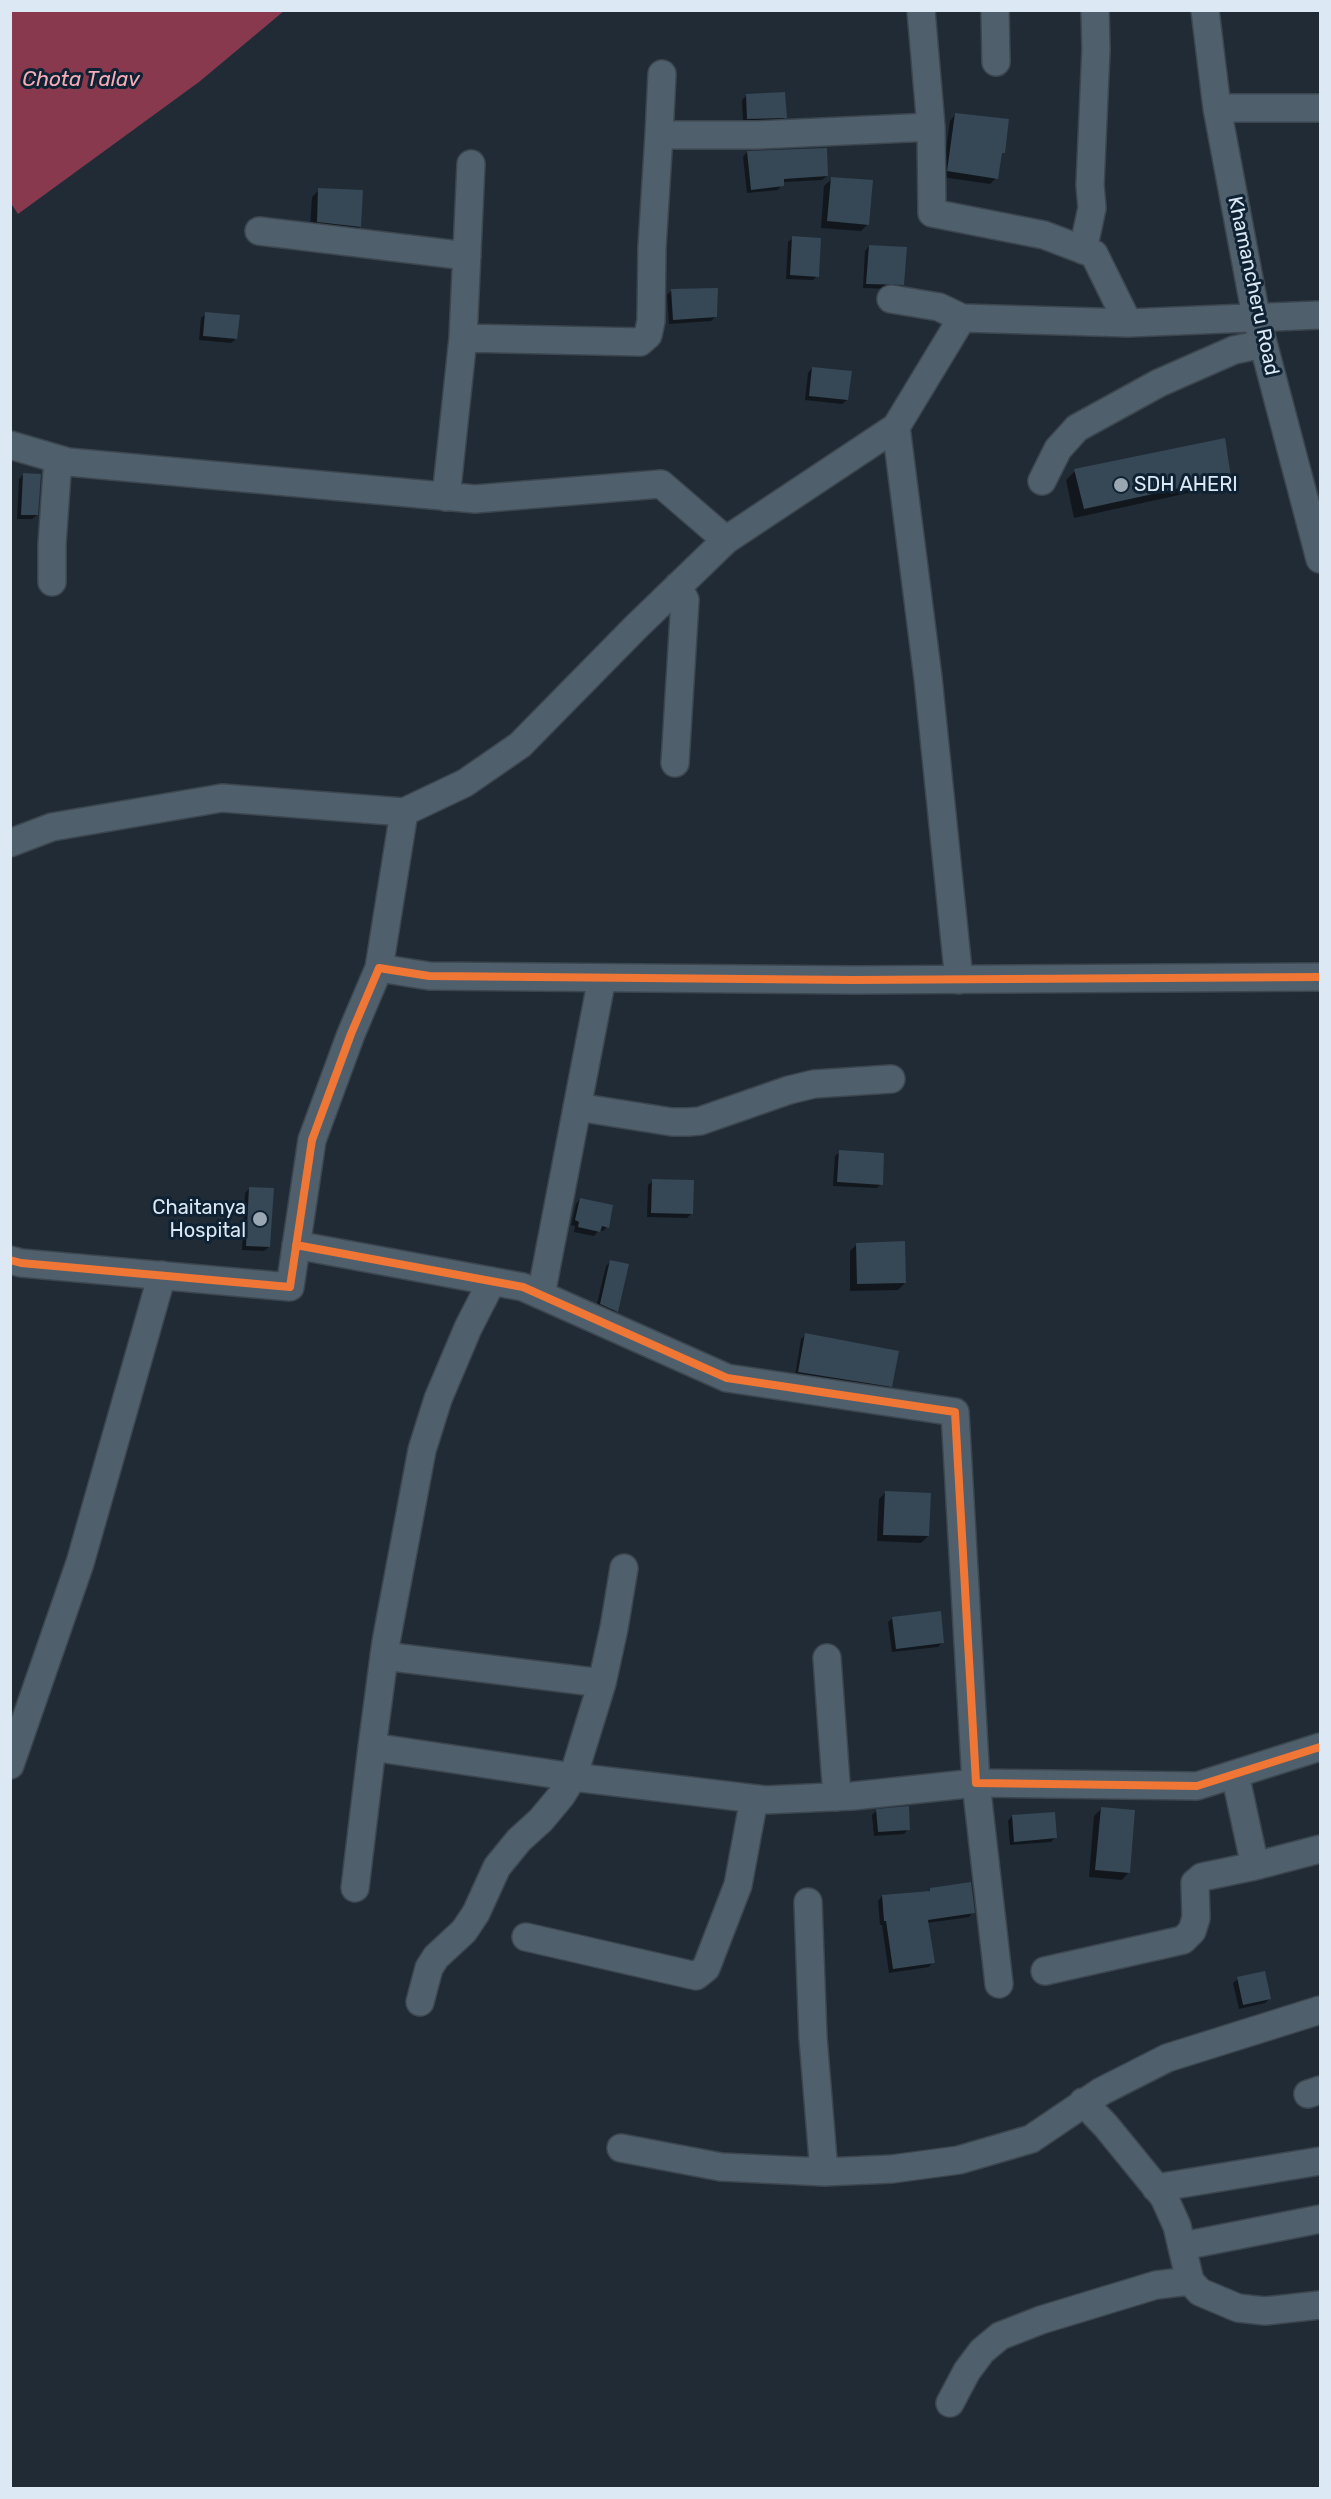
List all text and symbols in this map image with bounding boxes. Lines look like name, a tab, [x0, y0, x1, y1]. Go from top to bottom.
water label: Chota Talav	[22, 67, 140, 93]
street label: Khamancheru Road	[1222, 194, 1284, 378]
place label: SDH AHERI	[1134, 473, 1238, 497]
marker: SDH AHERI	[1112, 476, 1130, 494]
place label: Chaitanya Hospital	[152, 1196, 246, 1243]
marker: Chaitanya Hospital	[251, 1210, 269, 1228]

